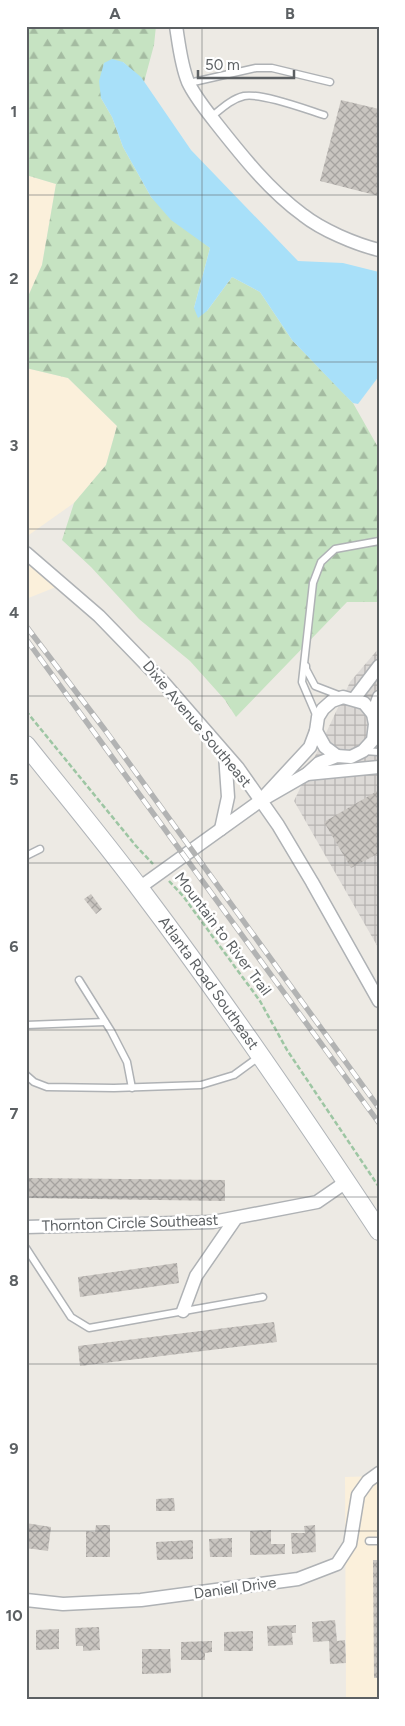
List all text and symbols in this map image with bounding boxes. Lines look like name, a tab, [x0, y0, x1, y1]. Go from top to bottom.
text: A	[109, 4, 121, 23]
text: B	[285, 4, 295, 23]
scale bar	[198, 48, 294, 80]
text: 50 m	[205, 56, 240, 74]
text: 1	[11, 102, 17, 121]
text: 2	[9, 269, 19, 288]
text: 3	[10, 436, 19, 455]
text: 4	[9, 603, 19, 622]
street label: Dixie Avenue Southeast	[139, 657, 255, 791]
text: 5	[9, 770, 19, 789]
street label: Mountain to River Trail	[171, 869, 275, 999]
street label: Atlanta Road Southeast	[155, 913, 263, 1053]
text: 6	[9, 937, 19, 956]
text: 7	[10, 1104, 19, 1123]
street label: Thornton Circle Southeast	[41, 1211, 219, 1235]
text: 8	[9, 1271, 19, 1290]
text: 9	[9, 1439, 19, 1458]
street label: Daniell Drive	[193, 1573, 277, 1603]
text: 10	[5, 1606, 23, 1625]

